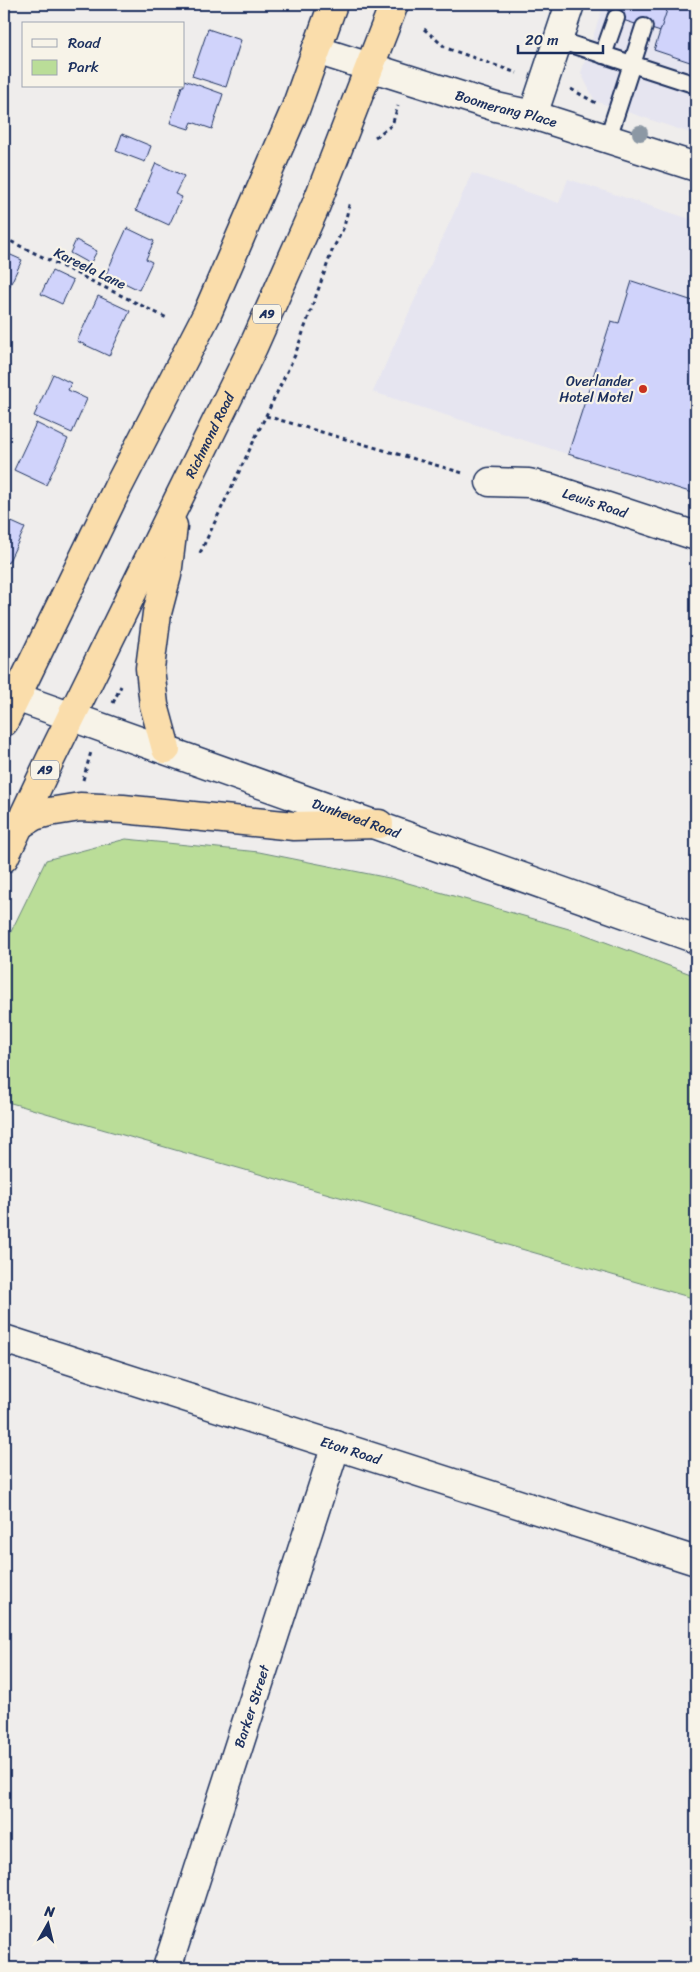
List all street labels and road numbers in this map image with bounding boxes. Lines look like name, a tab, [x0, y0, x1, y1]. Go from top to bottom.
street label: Boomerang Place	[452, 83, 561, 135]
street label: Kareela Lane	[49, 240, 130, 297]
road number: A9	[253, 304, 281, 324]
street label: Richmond Road	[178, 387, 242, 483]
street label: Lewis Road	[559, 481, 632, 526]
road number: A9	[31, 760, 59, 780]
street label: Dunheved Road	[308, 791, 405, 846]
street label: Eton Road	[317, 1429, 385, 1473]
street label: Barker Street	[227, 1660, 278, 1751]

